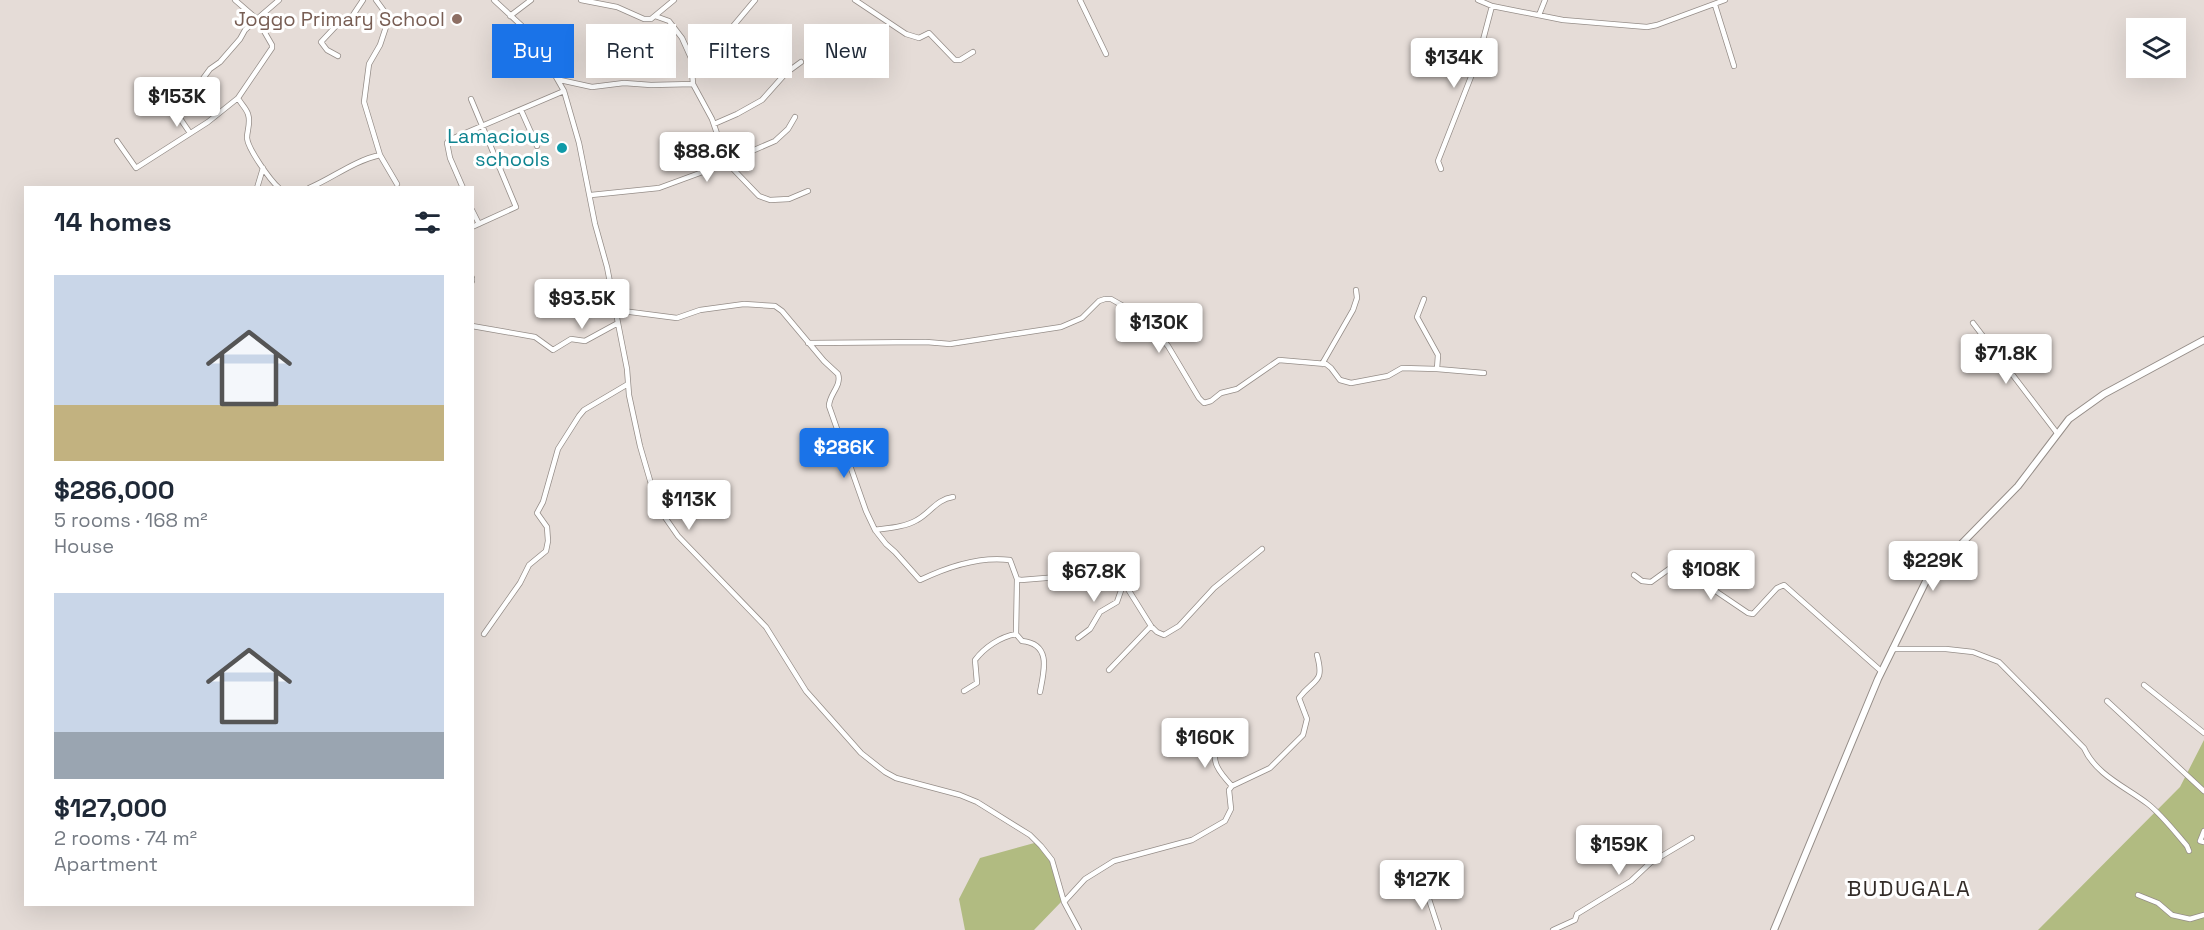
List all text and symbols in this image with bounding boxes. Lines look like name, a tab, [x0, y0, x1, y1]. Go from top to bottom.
place label: Joggo Primary School	[234, 6, 445, 32]
marker: Joggo Primary School	[450, 12, 464, 26]
map controls	[2126, 18, 2186, 78]
button: layers	[2126, 18, 2186, 78]
chip: Buy	[492, 24, 574, 78]
chip: Rent	[586, 24, 676, 78]
chip: Filters	[688, 24, 792, 78]
chip: New	[804, 24, 889, 78]
pin: $134K	[1412, 38, 1496, 89]
text: $134K	[1425, 44, 1483, 70]
pin: $153K	[135, 77, 219, 128]
text: $153K	[148, 83, 206, 109]
place label: Lamacious schools	[447, 123, 550, 172]
pin: $88.6K	[658, 132, 756, 183]
text: $88.6K	[674, 138, 740, 164]
marker: Lamacious schools	[555, 141, 569, 155]
text: 14 homes	[54, 205, 172, 239]
icon: filters	[411, 206, 444, 239]
pin: $93.5K	[533, 279, 631, 330]
text: $93.5K	[548, 285, 616, 311]
pin: $130K	[1117, 303, 1201, 354]
text: $130K	[1130, 309, 1188, 335]
icon: home	[195, 314, 303, 422]
pin: $71.8K	[1957, 334, 2055, 385]
text: $71.8K	[1975, 340, 2037, 366]
pin: $286K	[802, 428, 886, 479]
text: $286K	[814, 434, 874, 460]
text: $286,000	[54, 473, 175, 507]
pin: $113K	[647, 480, 731, 531]
text: $113K	[662, 486, 716, 512]
text: 5 rooms · 168 m²	[54, 507, 208, 533]
text: House	[54, 533, 114, 559]
pin: $229K	[1891, 541, 1975, 592]
text: $229K	[1903, 547, 1963, 573]
pin: $108K	[1669, 550, 1753, 601]
pin: $67.8K	[1045, 552, 1143, 603]
text: $108K	[1682, 556, 1740, 582]
text: $67.8K	[1062, 558, 1126, 584]
icon: home	[195, 632, 303, 740]
pin: $160K	[1163, 718, 1247, 769]
text: $160K	[1176, 724, 1235, 750]
text: $127,000	[54, 791, 167, 825]
text: 2 rooms · 74 m²	[54, 825, 197, 851]
pin: $159K	[1577, 825, 1661, 876]
text: $159K	[1590, 831, 1648, 857]
text: Apartment	[54, 851, 158, 877]
pin: $127K	[1380, 860, 1464, 911]
text: $127K	[1394, 866, 1450, 892]
district label: BUDUGALA	[1847, 874, 1971, 902]

